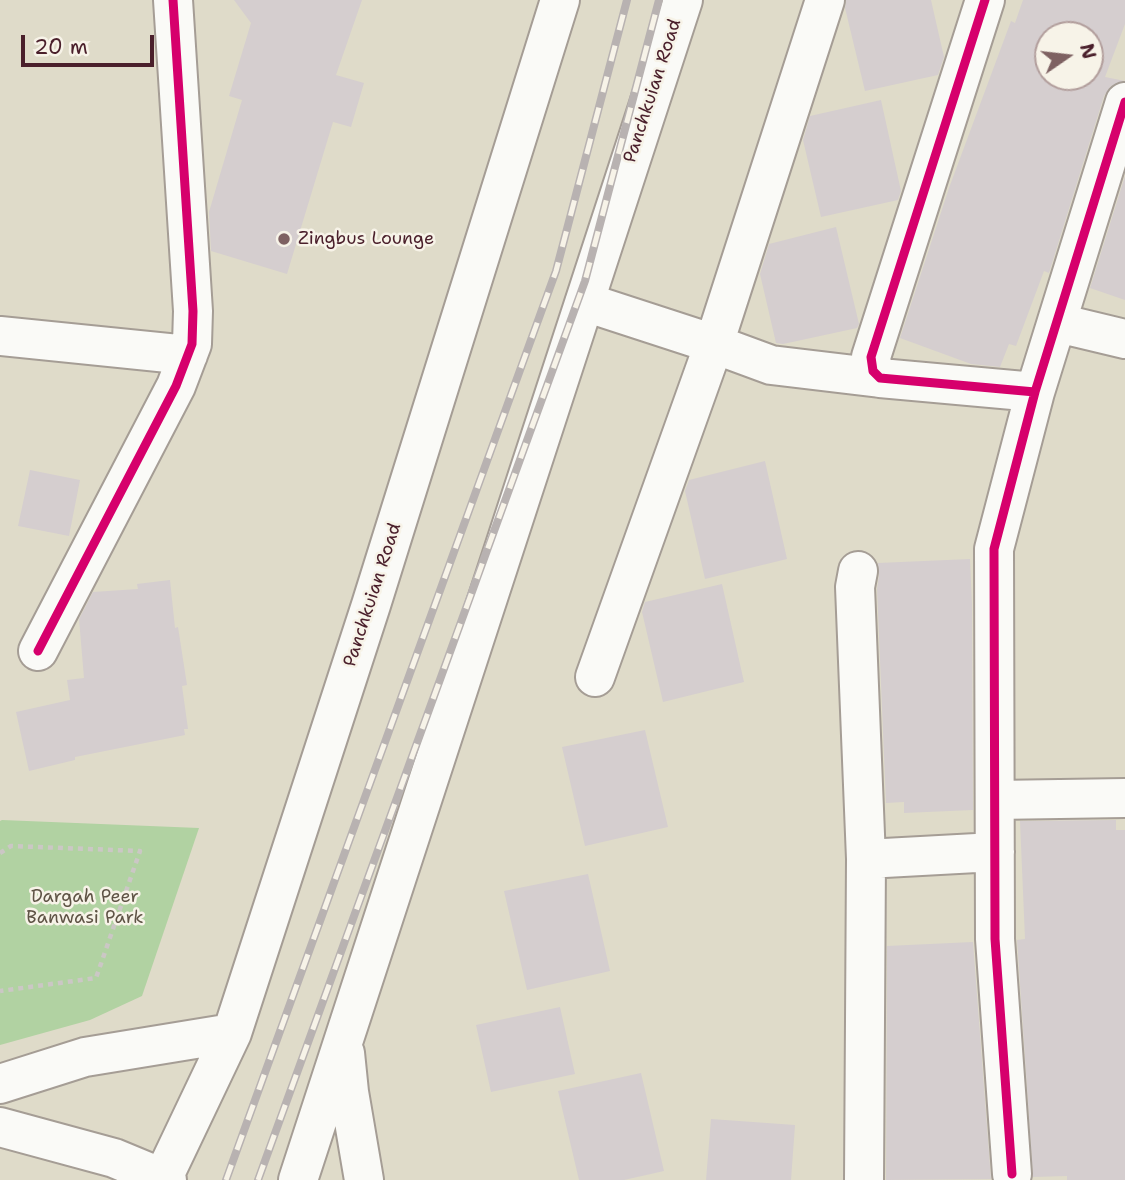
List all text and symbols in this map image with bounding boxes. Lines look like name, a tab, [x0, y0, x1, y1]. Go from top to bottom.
street label: Panchkuian Road	[620, 16, 686, 166]
scale bar	[24, 21, 158, 65]
north arrow	[1034, 21, 1104, 91]
text: 20 m	[34, 33, 88, 61]
text: N	[1074, 41, 1102, 62]
place label: Zingbus Lounge	[298, 228, 434, 250]
marker: Zingbus Lounge	[276, 231, 292, 247]
street label: Panchkuian Road	[340, 520, 406, 670]
park label: Dargah Peer Banwasi Park	[26, 886, 144, 928]

